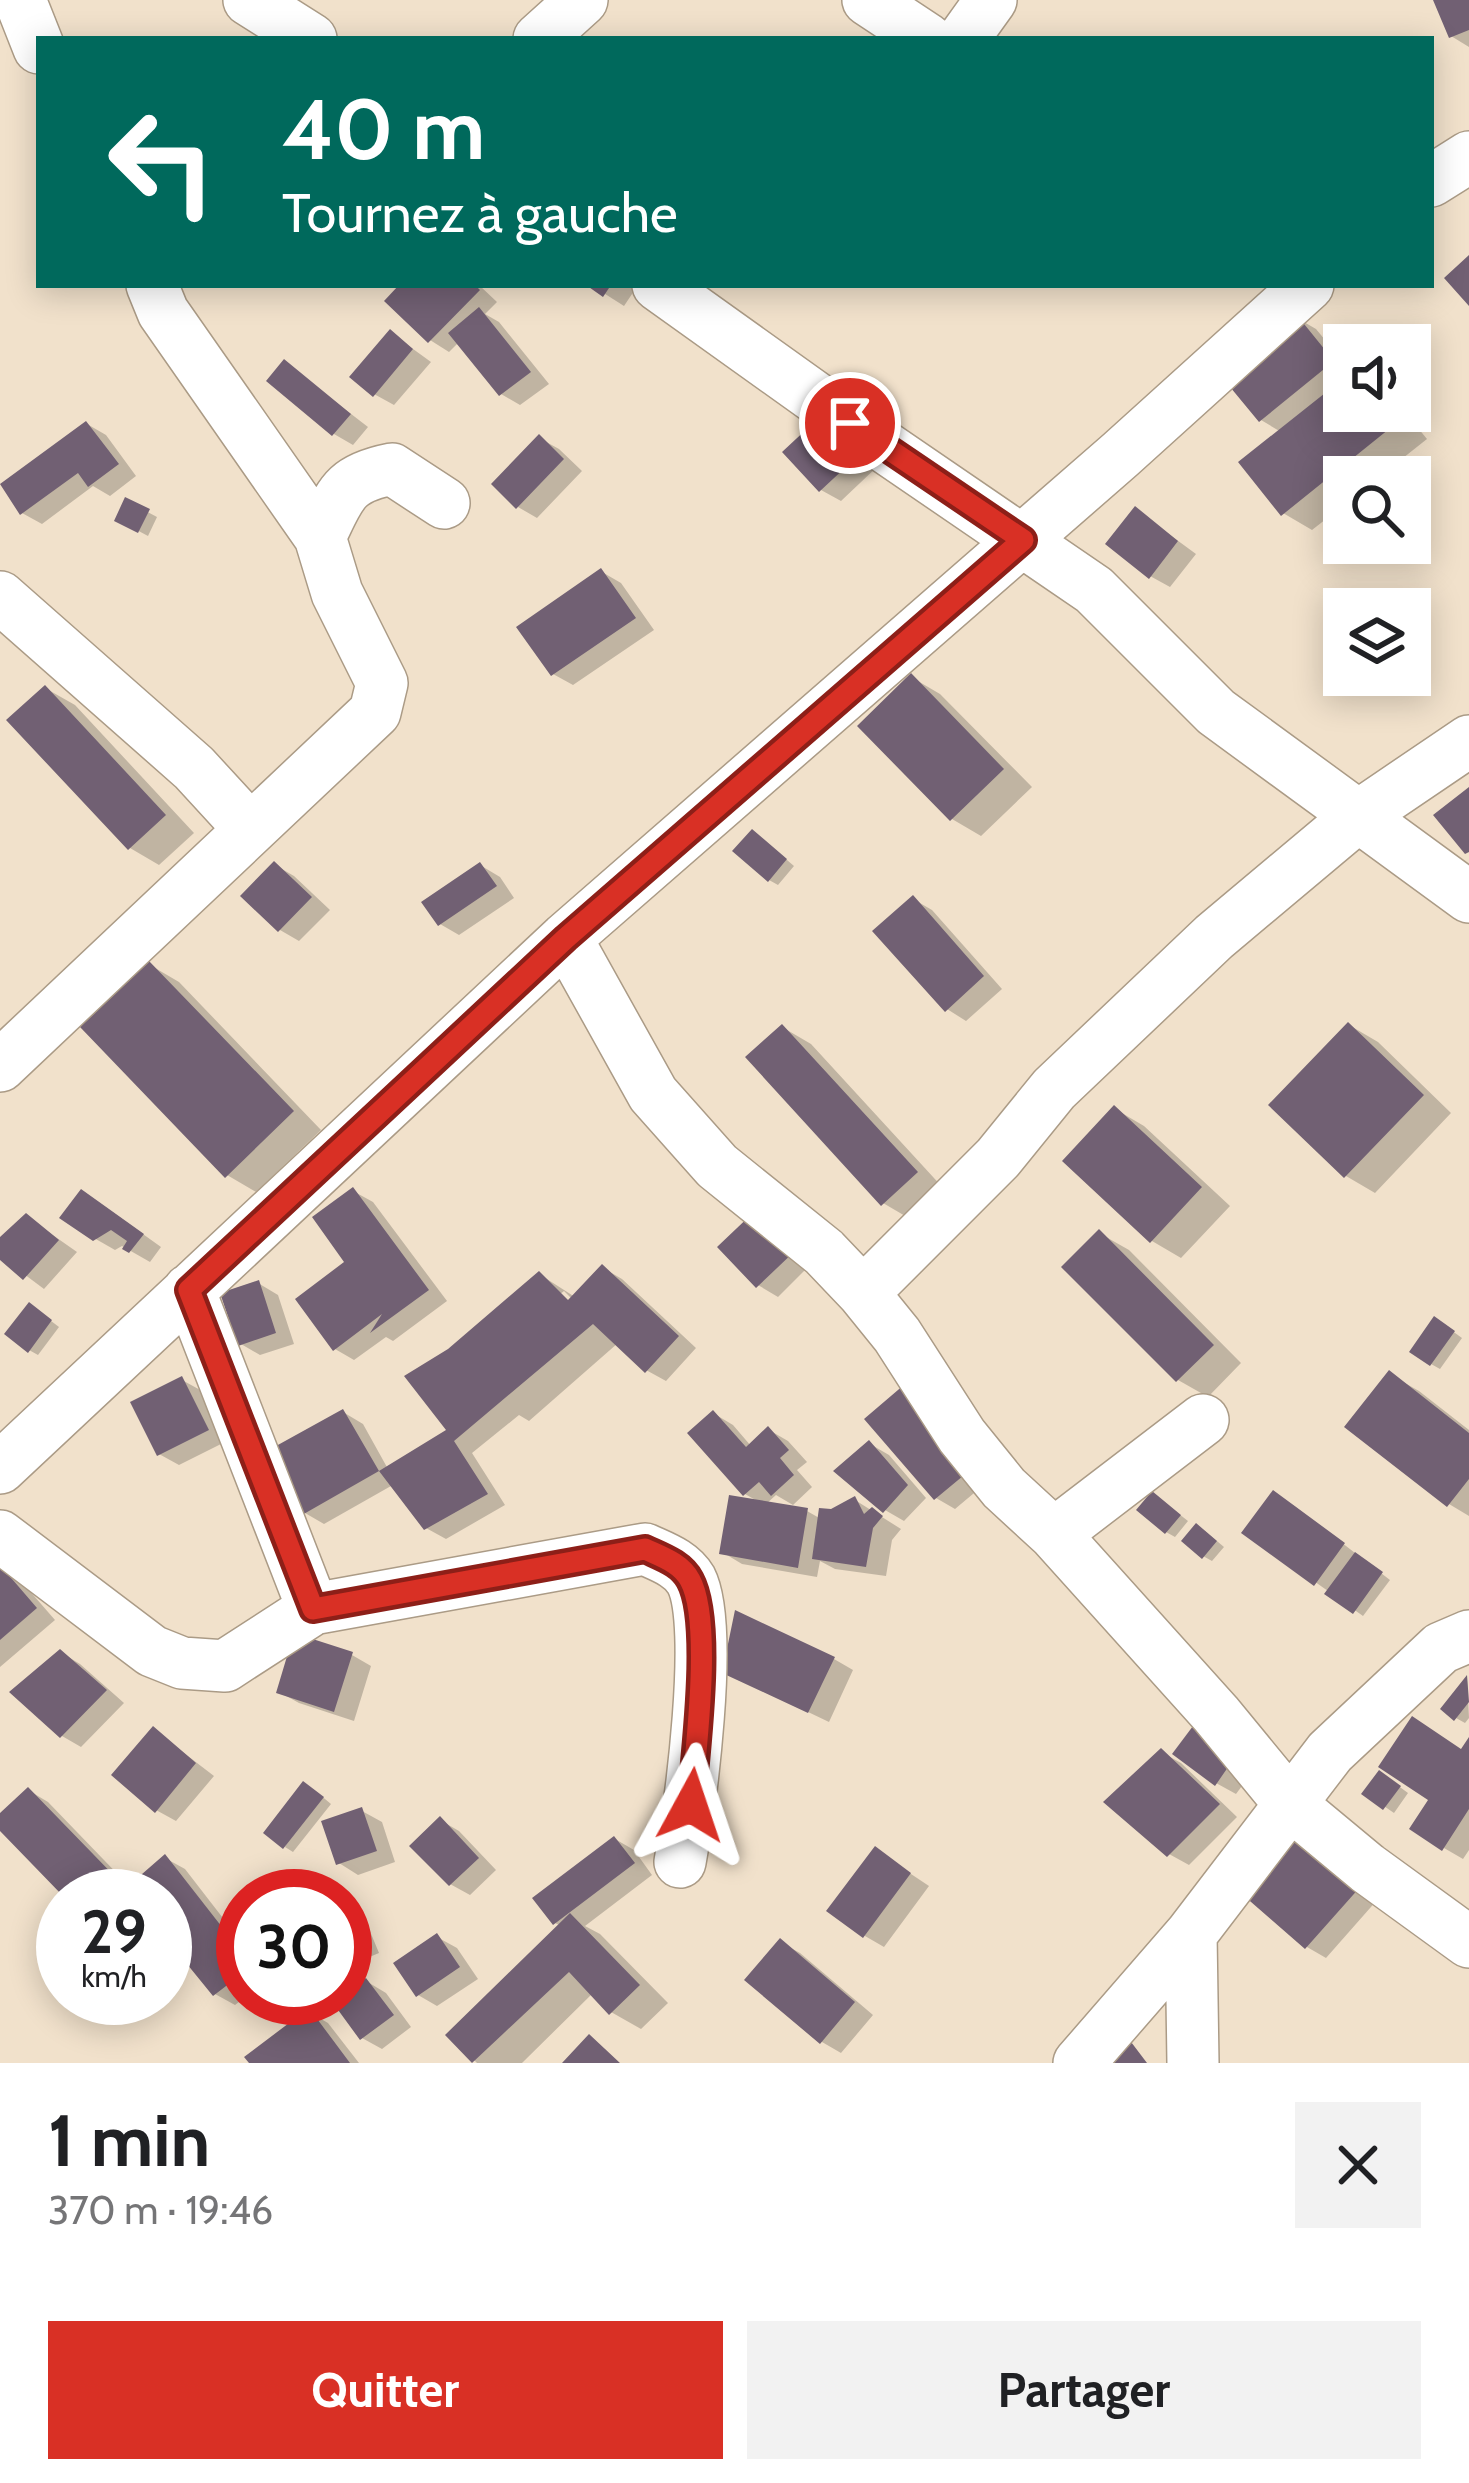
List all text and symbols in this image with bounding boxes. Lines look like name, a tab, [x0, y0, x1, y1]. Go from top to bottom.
text: 40 m	[282, 78, 485, 180]
icon: left	[84, 84, 240, 240]
text: Tournez à gauche	[282, 180, 678, 246]
map controls	[1323, 324, 1431, 696]
button: sound	[1323, 324, 1431, 432]
pin	[799, 372, 901, 474]
icon: arrive	[817, 390, 883, 456]
button: search	[1323, 456, 1431, 564]
button: layers	[1323, 588, 1431, 696]
position arrow	[628, 1742, 754, 1868]
speed limit sign: 30	[216, 1869, 372, 2025]
text: 29	[81, 1895, 147, 1968]
text: km/h	[81, 1958, 147, 1995]
text: 1 min	[48, 2097, 210, 2184]
button: close	[1295, 2102, 1421, 2228]
text: 370 m · 19:46	[48, 2186, 273, 2234]
button: Quitter	[48, 2321, 723, 2459]
button: Partager	[747, 2321, 1421, 2459]

